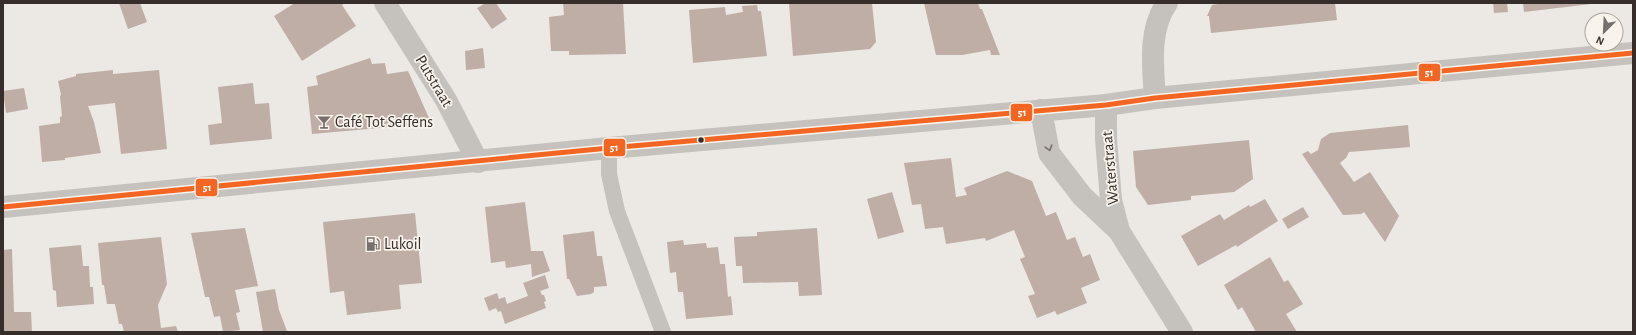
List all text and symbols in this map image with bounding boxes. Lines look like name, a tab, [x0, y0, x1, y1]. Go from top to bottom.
north arrow	[1584, 12, 1624, 52]
text: N	[1594, 34, 1606, 47]
street label: Putstraat	[412, 52, 456, 110]
line badge: 51	[1418, 63, 1441, 82]
text: 51	[1425, 67, 1433, 78]
line badge: 51	[1010, 103, 1033, 122]
text: 51	[1018, 107, 1026, 118]
bar icon: Café Tot Seffens	[316, 114, 332, 130]
place label: Café Tot Seffens	[335, 114, 433, 130]
street label: Waterstraat	[1099, 130, 1121, 206]
unlabelled marker	[696, 135, 706, 145]
line badge: 51	[603, 138, 626, 157]
text: 51	[610, 142, 618, 153]
one-way arrow	[1044, 144, 1053, 151]
line badge: 51	[195, 178, 218, 197]
text: 51	[203, 182, 211, 193]
fuel station icon: Lukoil	[365, 236, 381, 252]
place label: Lukoil	[384, 236, 422, 252]

